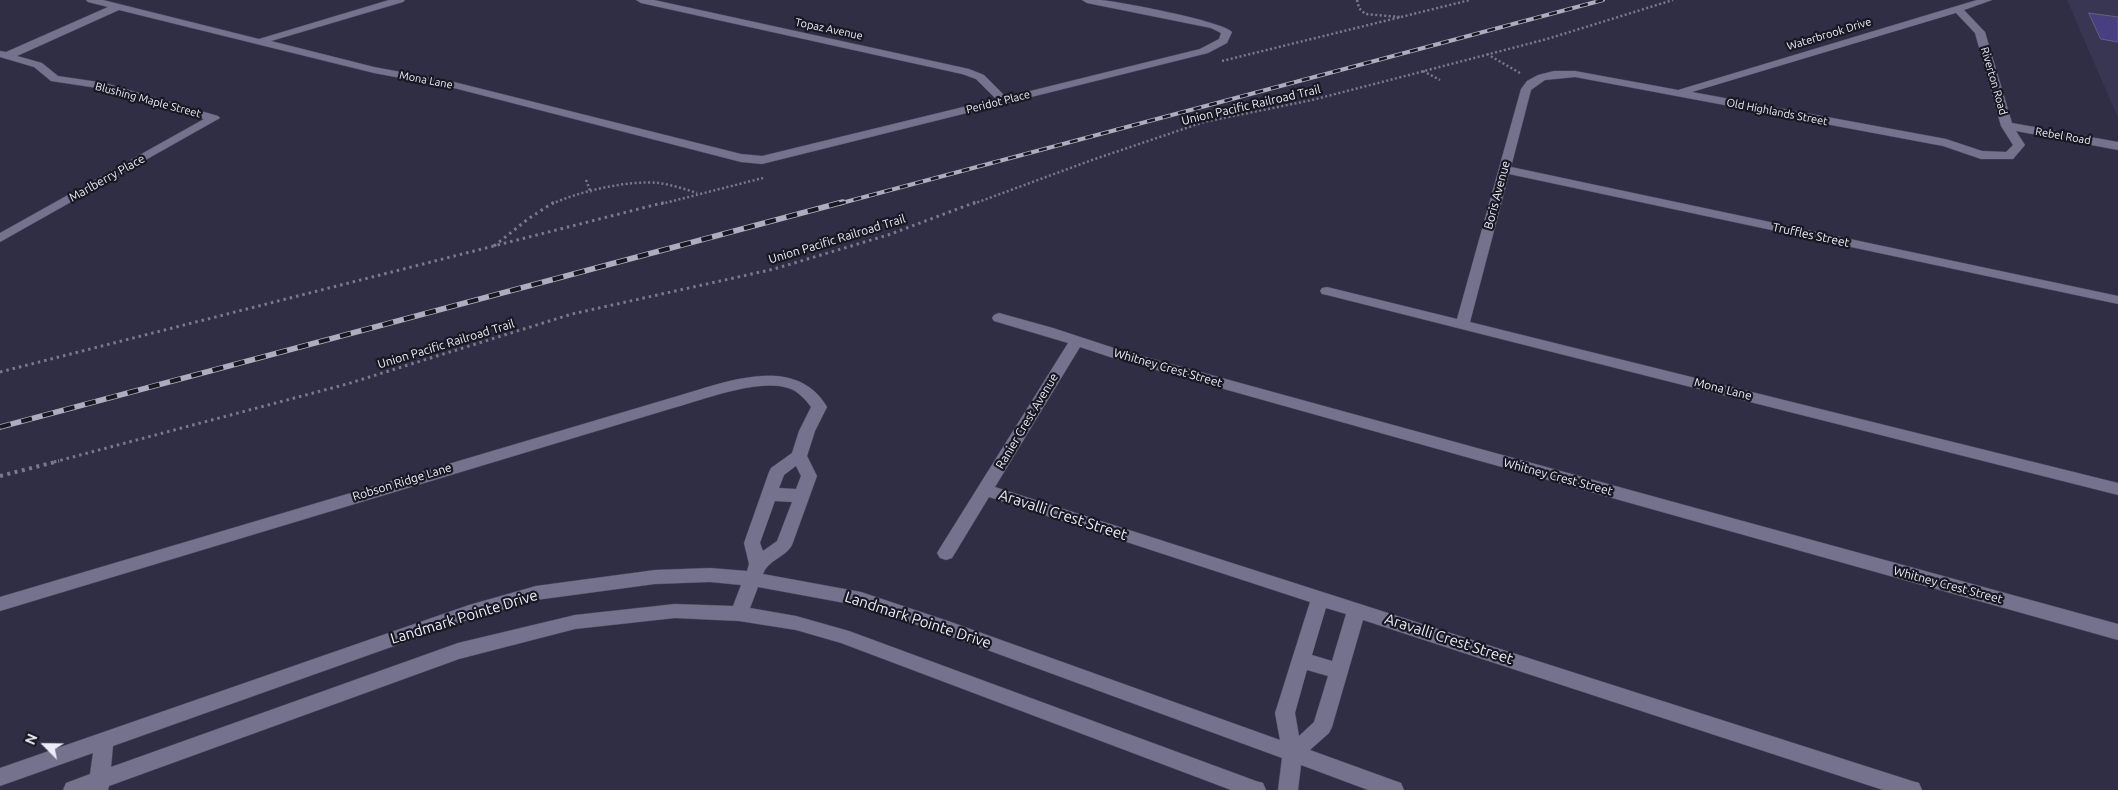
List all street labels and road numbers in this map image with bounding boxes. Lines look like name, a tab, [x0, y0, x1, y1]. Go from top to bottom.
street label: Topaz Avenue	[794, 15, 864, 43]
street label: Waterbrook Drive	[1785, 15, 1873, 53]
street label: Riverton Road	[1978, 46, 2010, 116]
street label: Mona Lane	[398, 68, 454, 92]
street label: Blushing Maple Street	[94, 80, 202, 120]
street label: Union Pacific Railroad Trail	[1180, 82, 1322, 128]
street label: Peridot Place	[965, 88, 1031, 116]
street label: Old Highlands Street	[1725, 96, 1829, 128]
street label: Rebel Road	[2034, 125, 2092, 147]
street label: Marlberry Place	[67, 151, 147, 205]
street label: Boris Avenue	[1481, 159, 1513, 231]
street label: Union Pacific Railroad Trail	[767, 211, 907, 267]
street label: Truffles Street	[1771, 220, 1851, 250]
street label: Union Pacific Railroad Trail	[376, 316, 516, 372]
street label: Whitney Crest Street	[1112, 346, 1224, 390]
street label: Ranier Crest Avenue	[993, 371, 1061, 471]
street label: Mona Lane	[1693, 375, 1753, 403]
street label: Whitney Crest Street	[1502, 456, 1614, 498]
street label: Robson Ridge Lane	[351, 460, 453, 504]
street label: Aravalli Crest Street	[997, 486, 1129, 544]
street label: Whitney Crest Street	[1892, 564, 2004, 606]
street label: Landmark Pointe Drive	[388, 586, 540, 648]
street label: Landmark Pointe Drive	[843, 588, 993, 652]
street label: Aravalli Crest Street	[1383, 610, 1515, 668]

